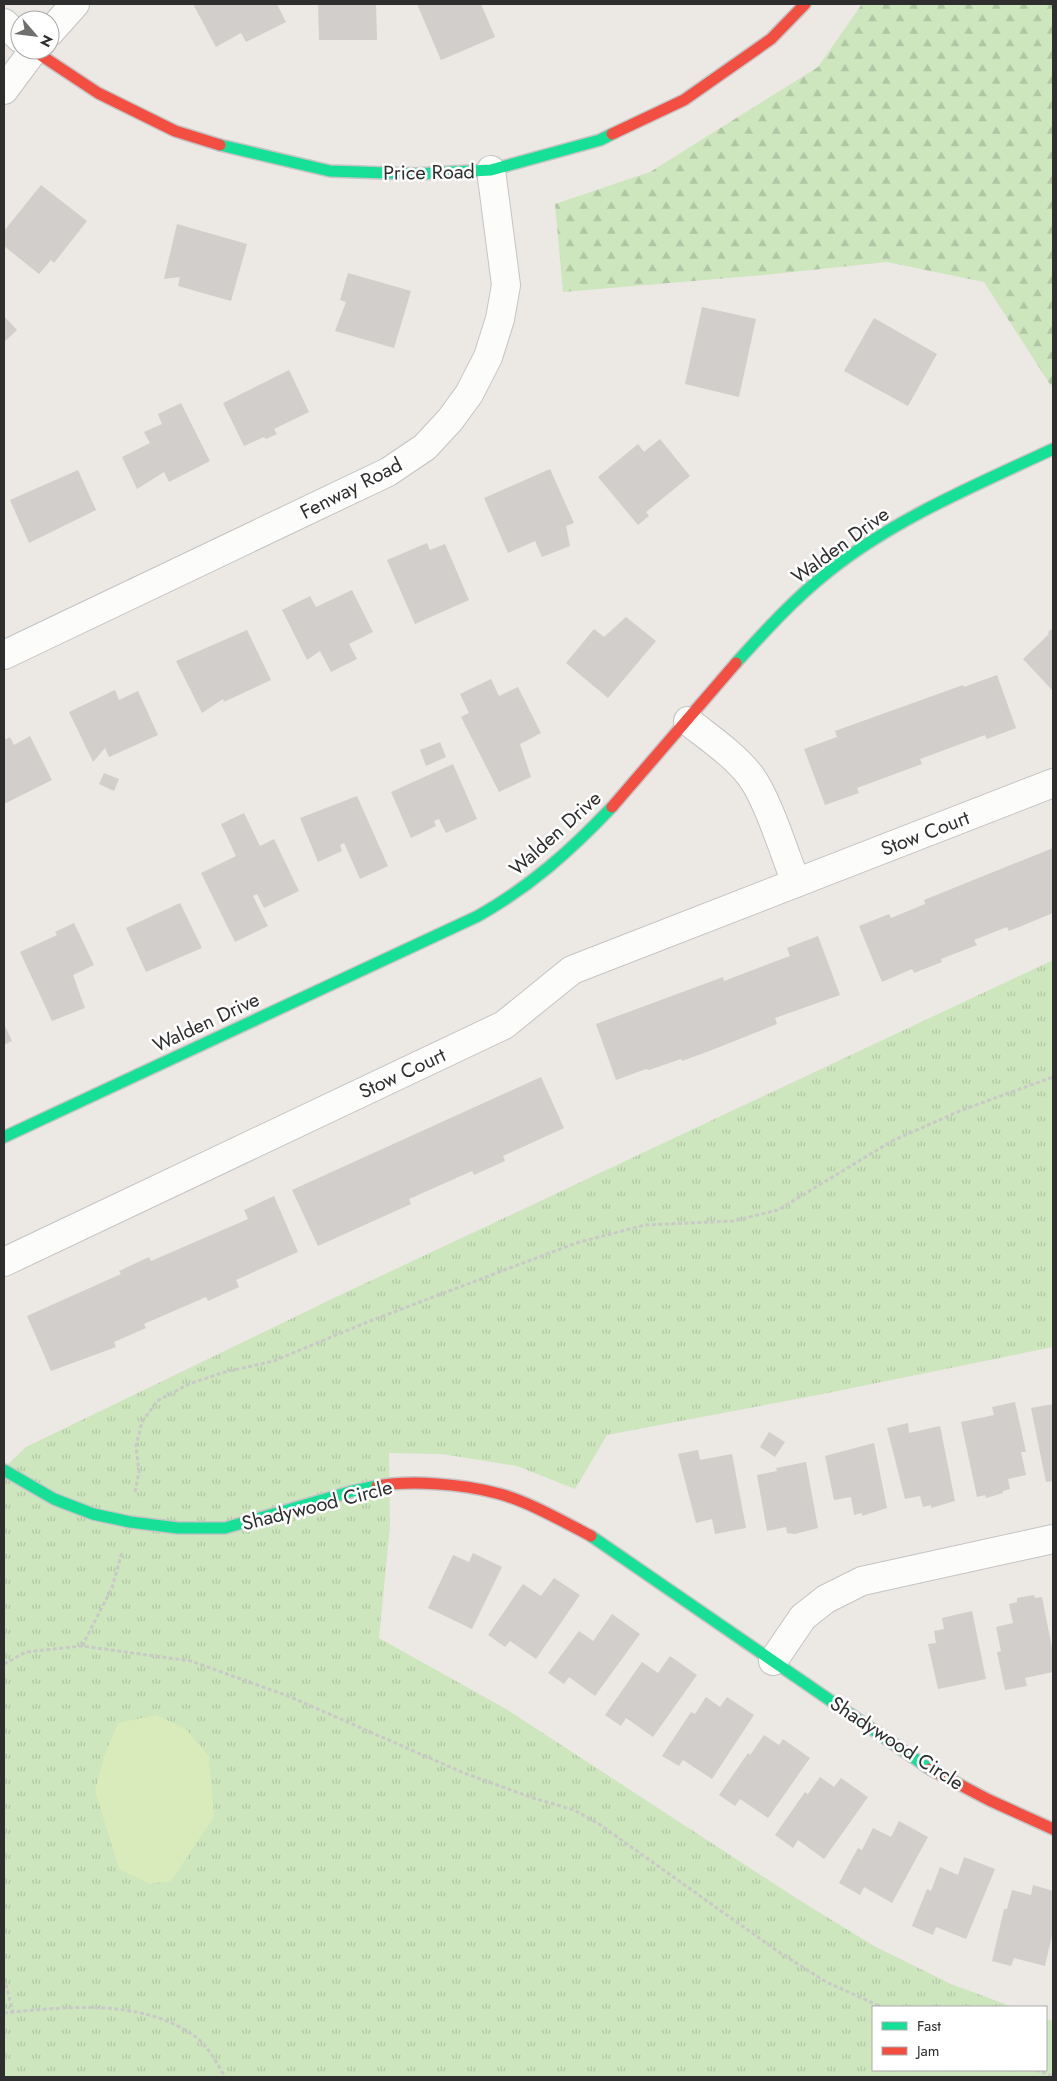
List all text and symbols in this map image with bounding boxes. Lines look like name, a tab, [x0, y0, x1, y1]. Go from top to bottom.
north arrow	[10, 10, 60, 60]
text: N	[35, 31, 58, 51]
street label: Price Road	[383, 157, 475, 188]
street label: Fenway Road	[295, 450, 407, 527]
street label: Walden Drive	[785, 500, 895, 591]
street label: Walden Drive	[503, 784, 608, 883]
street label: Stow Court	[877, 803, 974, 864]
street label: Walden Drive	[148, 985, 264, 1060]
street label: Stow Court	[354, 1041, 451, 1106]
street label: Shadywood Circle	[239, 1473, 396, 1538]
street label: Shadywood Circle	[824, 1689, 969, 1798]
legend	[872, 2006, 1047, 2071]
text: Fast	[917, 2015, 941, 2037]
text: Jam	[915, 2040, 940, 2062]

